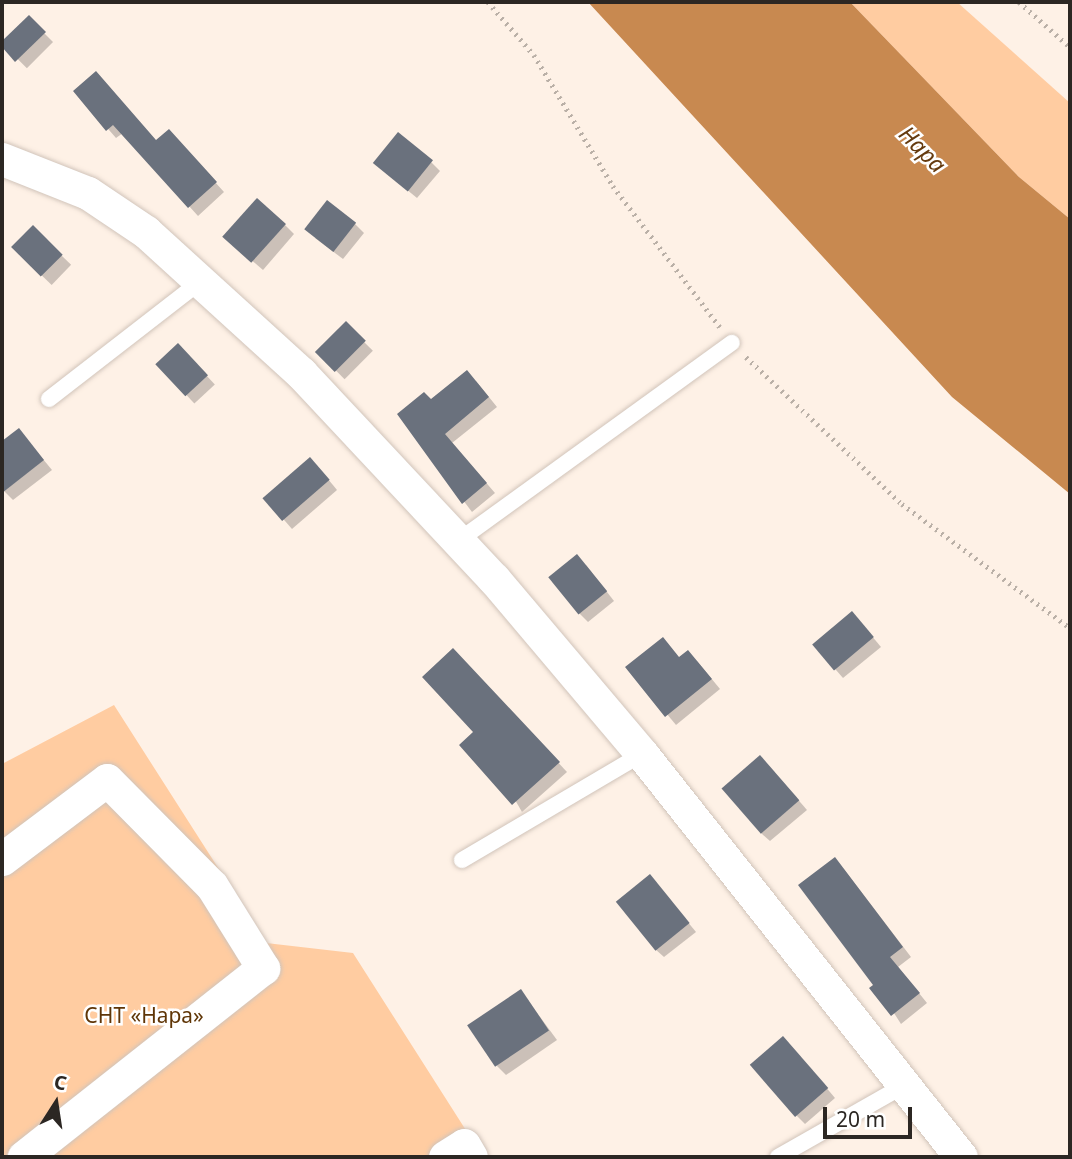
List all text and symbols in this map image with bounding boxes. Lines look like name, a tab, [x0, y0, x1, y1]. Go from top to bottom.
water label: Нара	[894, 120, 952, 178]
park label: СНТ «Нара»	[84, 1002, 204, 1028]
north arrow	[21, 1068, 91, 1138]
text: С	[52, 1068, 69, 1096]
scale bar	[827, 1092, 916, 1136]
text: 20 m	[836, 1105, 885, 1133]

